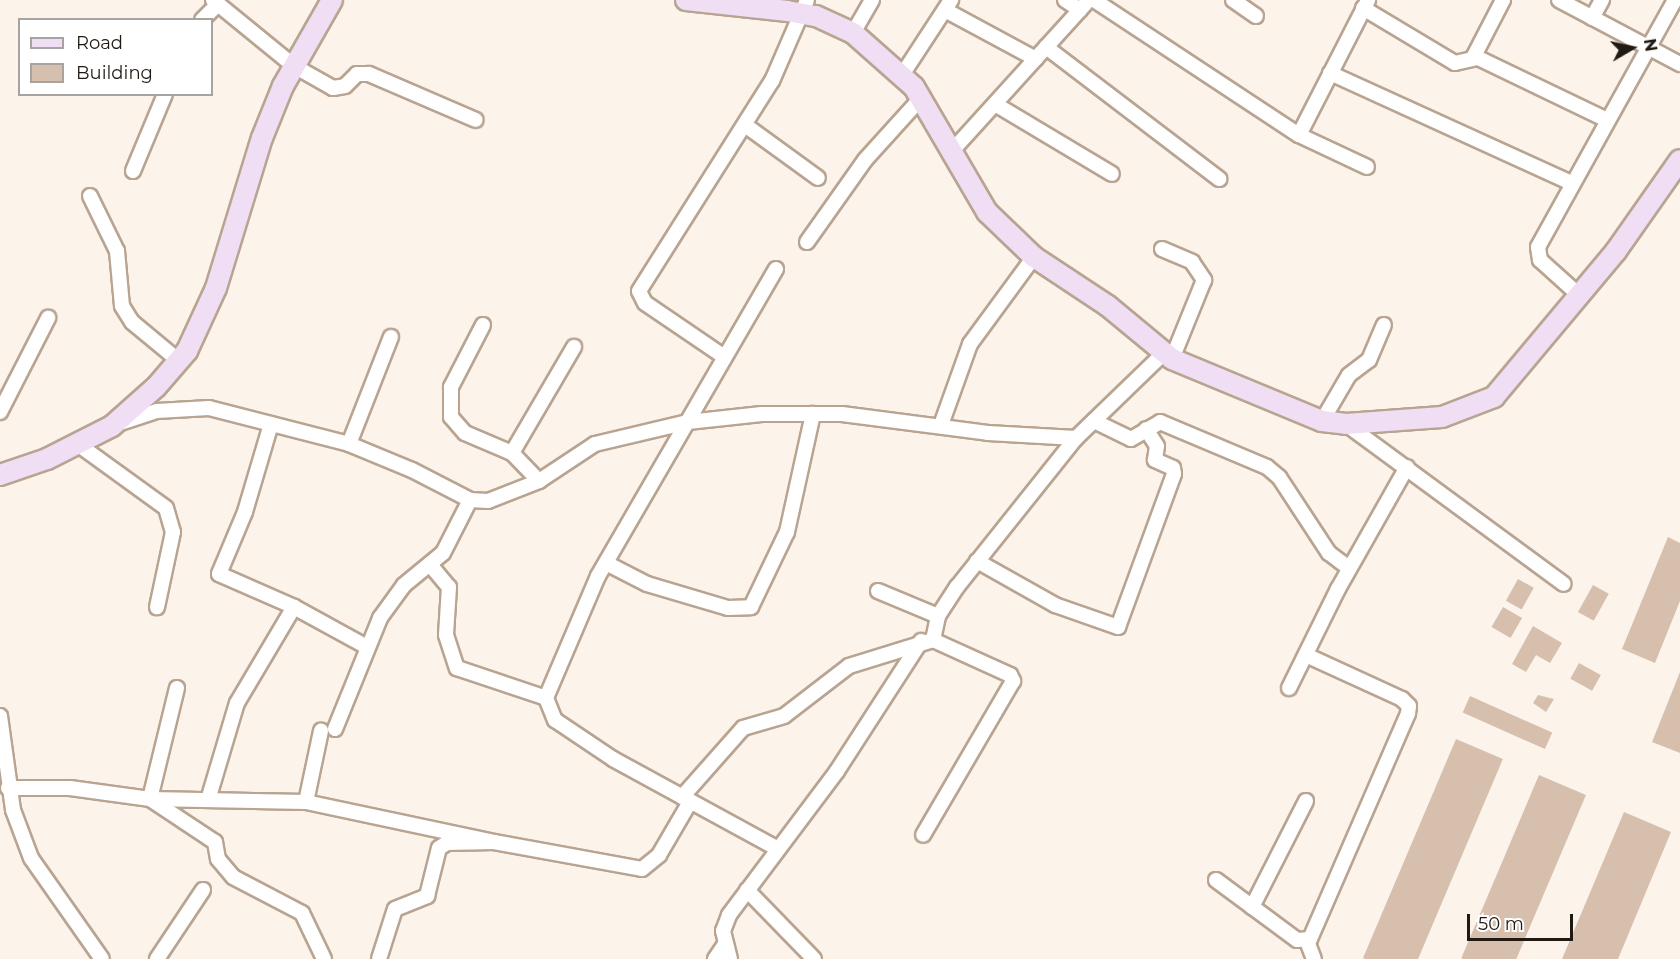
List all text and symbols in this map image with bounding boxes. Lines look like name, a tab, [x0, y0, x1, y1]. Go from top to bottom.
legend	[18, 18, 213, 96]
north arrow	[1602, 18, 1662, 78]
text: Road	[76, 32, 123, 54]
text: N	[1640, 37, 1661, 53]
text: Building	[76, 62, 153, 84]
scale bar	[1470, 902, 1576, 940]
text: 50 m	[1478, 913, 1524, 935]

